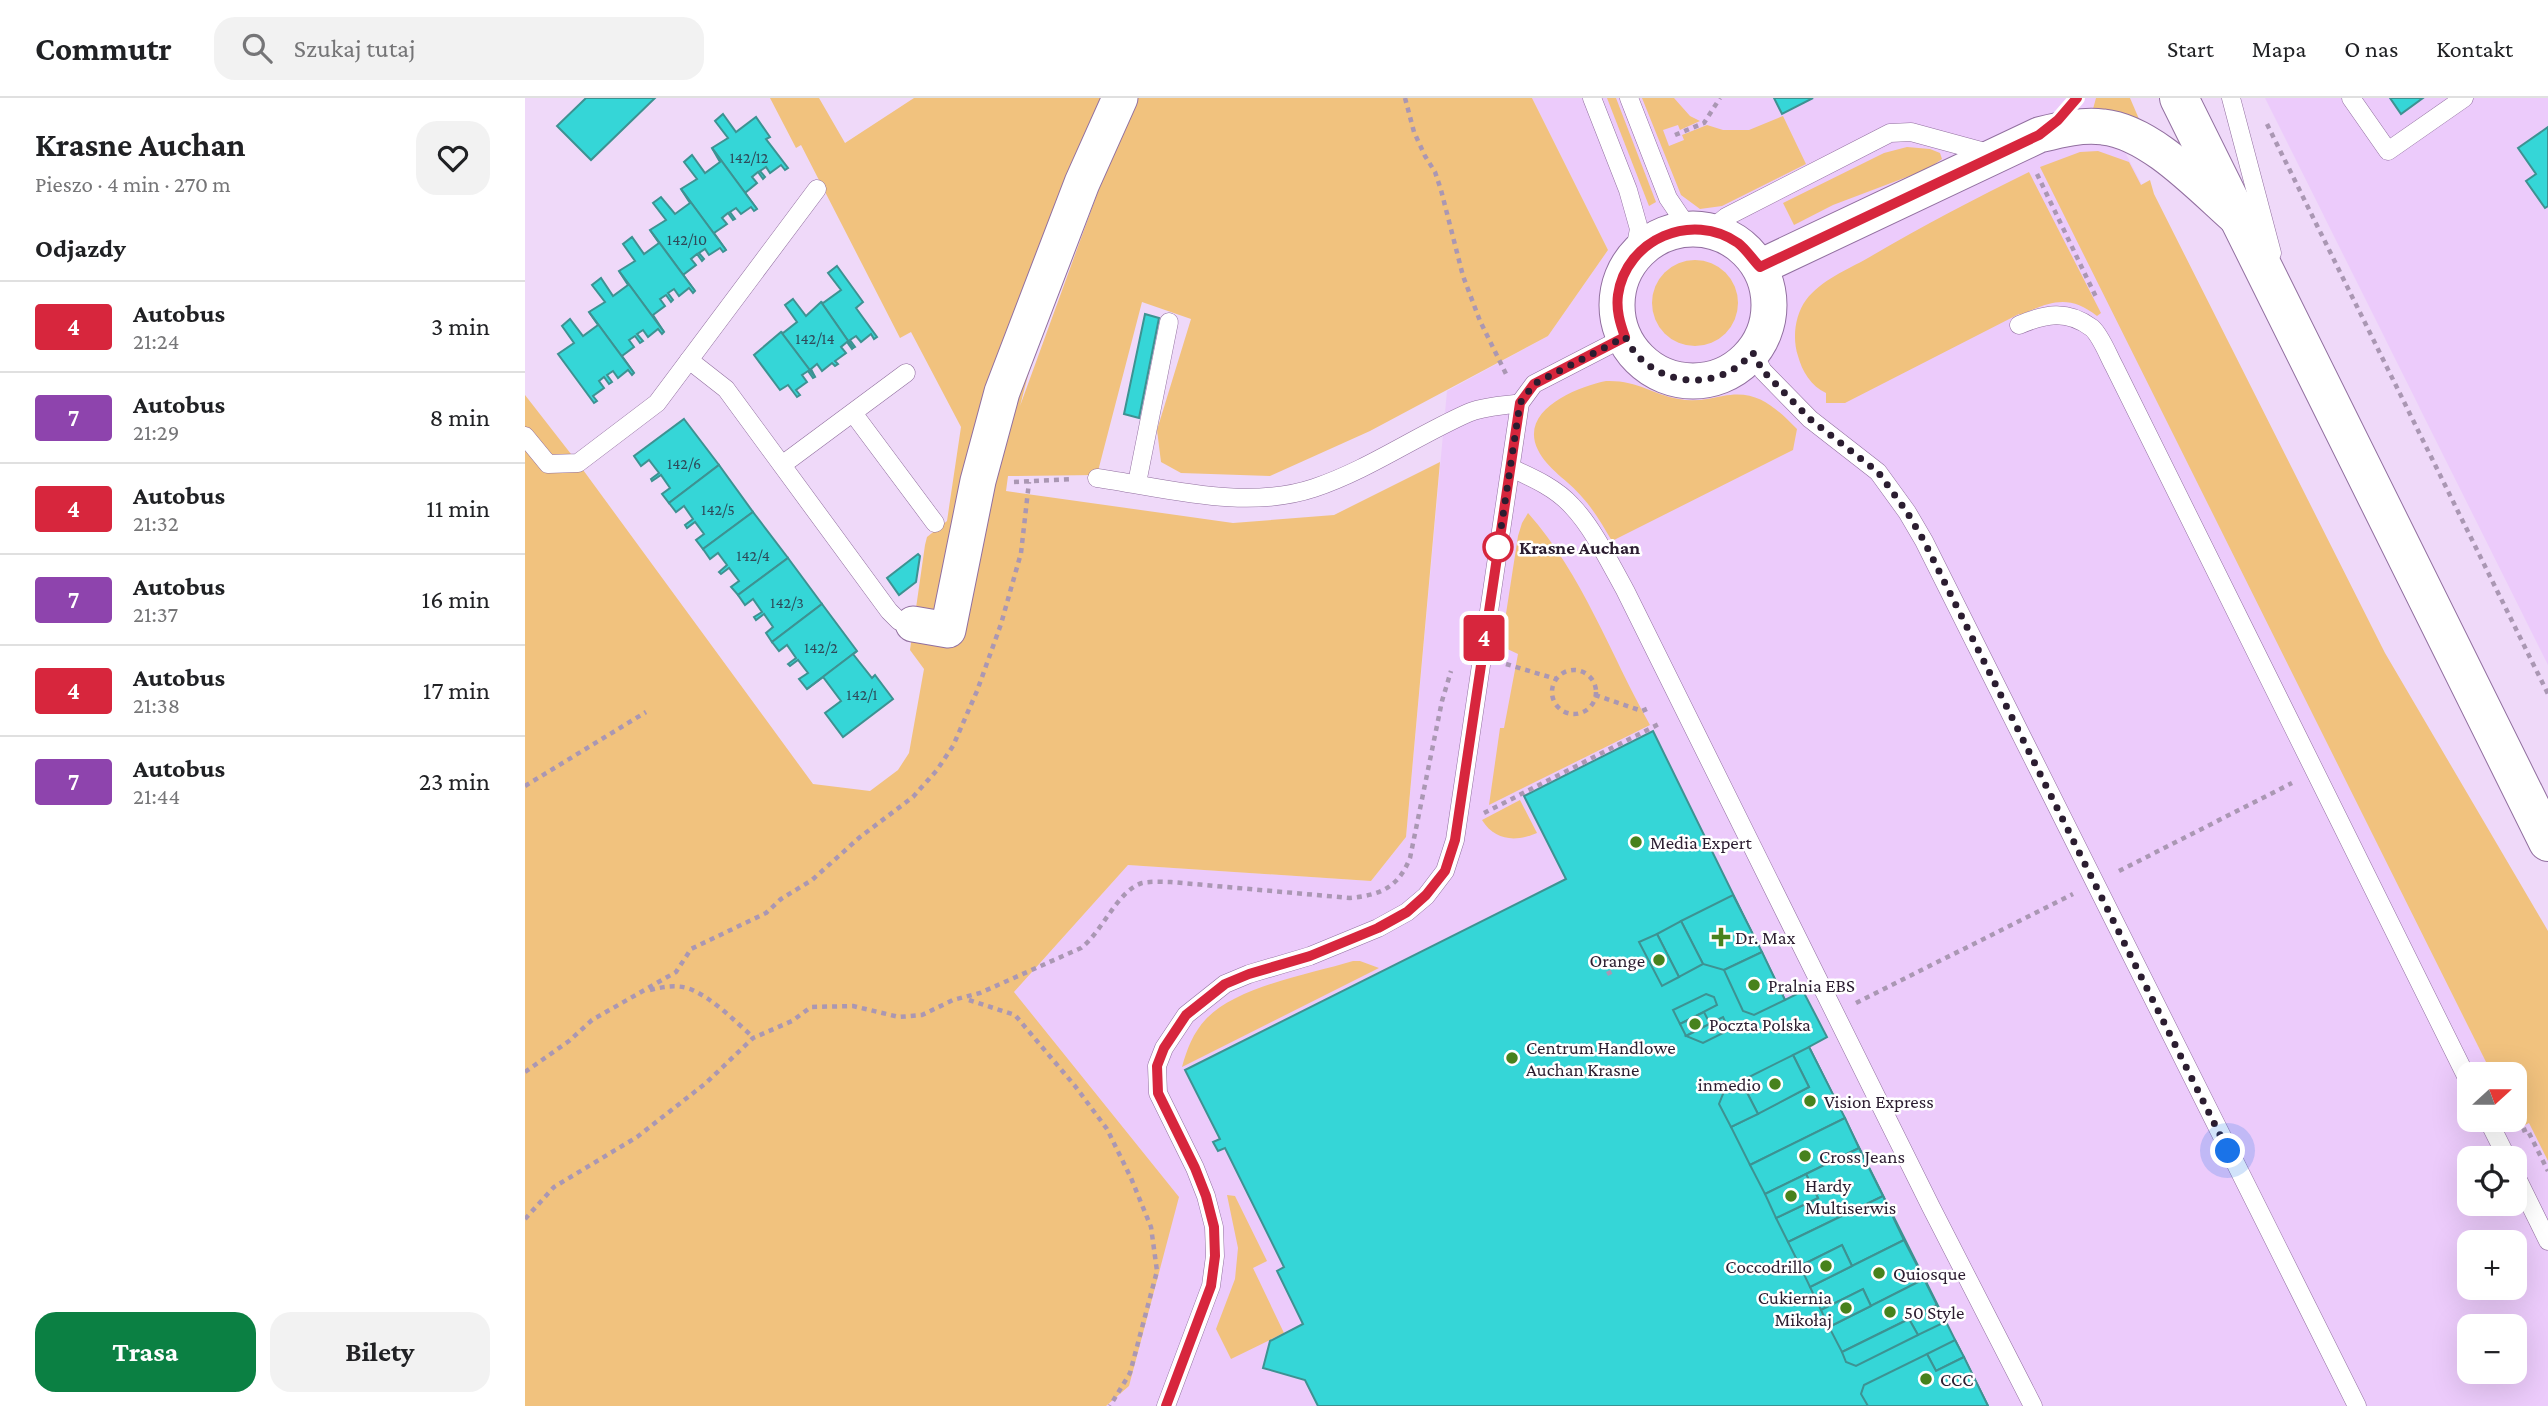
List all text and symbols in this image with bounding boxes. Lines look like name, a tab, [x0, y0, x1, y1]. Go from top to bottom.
search box	[214, 17, 704, 80]
icon: search	[238, 29, 276, 67]
text: Commutr	[35, 30, 172, 67]
text: Szukaj tutaj	[294, 34, 415, 63]
text: Start	[2167, 35, 2214, 62]
text: Mapa	[2252, 35, 2306, 62]
text: O nas	[2344, 35, 2398, 62]
text: Kontakt	[2436, 35, 2513, 62]
button: heart	[416, 121, 490, 195]
text: Krasne Auchan	[35, 126, 245, 163]
house number: 142/12	[730, 149, 769, 166]
text: Pieszo · 4 min · 270 m	[35, 171, 231, 197]
house number: 142/10	[667, 231, 707, 248]
text: Odjazdy	[35, 234, 126, 263]
text: Autobus	[133, 299, 225, 328]
text: 3 min	[431, 312, 490, 341]
text: 4	[67, 313, 80, 340]
text: 21:24	[133, 328, 180, 354]
house number: 142/14	[795, 330, 835, 347]
text: Autobus	[133, 390, 225, 419]
text: 8 min	[429, 403, 490, 432]
text: 7	[68, 404, 79, 431]
text: 21:29	[133, 419, 180, 445]
house number: 142/6	[667, 455, 701, 472]
text: Autobus	[133, 481, 225, 510]
text: 11 min	[426, 494, 490, 523]
text: 4	[67, 495, 80, 522]
house number: 142/5	[701, 501, 735, 518]
text: 21:32	[133, 510, 179, 536]
marker: Krasne Auchan	[1483, 532, 1513, 562]
place label: Krasne Auchan	[1519, 537, 1640, 558]
house number: 142/4	[736, 547, 770, 564]
text: Autobus	[133, 572, 225, 601]
text: 16 min	[422, 585, 490, 614]
text: 7	[68, 586, 79, 613]
house number: 142/3	[770, 594, 804, 611]
text: 21:37	[133, 601, 178, 627]
line badge: 4	[1461, 615, 1507, 661]
text: 4	[1478, 624, 1490, 651]
house number: 142/2	[804, 639, 838, 656]
text: Autobus	[133, 663, 225, 692]
text: 17 min	[423, 676, 490, 705]
text: 4	[67, 677, 80, 704]
house number: 142/1	[846, 686, 878, 703]
text: 21:38	[133, 692, 180, 718]
text: Autobus	[133, 754, 225, 783]
text: 23 min	[419, 767, 490, 796]
text: 7	[68, 768, 79, 795]
text: 21:44	[133, 783, 180, 809]
place label: Media Expert	[1650, 832, 1752, 853]
marker: Media Expert	[1628, 834, 1644, 850]
place label: Dr. Max	[1735, 927, 1796, 948]
marker: Dr. Max	[1713, 929, 1729, 945]
place label: Orange	[1589, 950, 1645, 971]
marker: Orange	[1651, 952, 1667, 968]
place label: Pralnia EBS	[1768, 975, 1855, 996]
marker: Pralnia EBS	[1746, 977, 1762, 993]
place label: Poczta Polska	[1709, 1014, 1811, 1035]
marker: Poczta Polska	[1687, 1016, 1703, 1032]
place label: Centrum Handlowe Auchan Krasne	[1526, 1037, 1676, 1080]
marker: Centrum Handlowe Auchan Krasne	[1504, 1050, 1520, 1066]
north arrow	[2457, 1062, 2527, 1132]
map controls	[2457, 1062, 2527, 1384]
place label: inmedio	[1698, 1074, 1761, 1095]
marker: inmedio	[1767, 1076, 1783, 1092]
place label: Vision Express	[1824, 1091, 1934, 1112]
marker: Vision Express	[1802, 1093, 1818, 1109]
your location	[2210, 1133, 2245, 1168]
place label: Cross Jeans	[1819, 1146, 1905, 1167]
button: locate	[2457, 1146, 2527, 1216]
marker: Cross Jeans	[1797, 1148, 1813, 1164]
place label: Hardy Multiserwis	[1805, 1175, 1896, 1218]
marker: Hardy Multiserwis	[1783, 1188, 1799, 1204]
button: +	[2457, 1230, 2527, 1300]
place label: Coccodrillo	[1725, 1256, 1812, 1277]
marker: Coccodrillo	[1818, 1258, 1834, 1274]
place label: Quiosque	[1893, 1263, 1966, 1284]
marker: Quiosque	[1871, 1265, 1887, 1281]
place label: Cukiernia Mikołaj	[1758, 1287, 1832, 1331]
marker: Cukiernia Mikołaj	[1838, 1300, 1854, 1316]
place label: 50 Style	[1904, 1302, 1964, 1323]
marker: 50 Style	[1882, 1304, 1898, 1320]
button: Trasa	[35, 1312, 256, 1392]
button: Bilety	[270, 1312, 490, 1392]
button: −	[2457, 1314, 2527, 1384]
place label: CCC	[1940, 1369, 1973, 1390]
marker: CCC	[1918, 1371, 1934, 1387]

